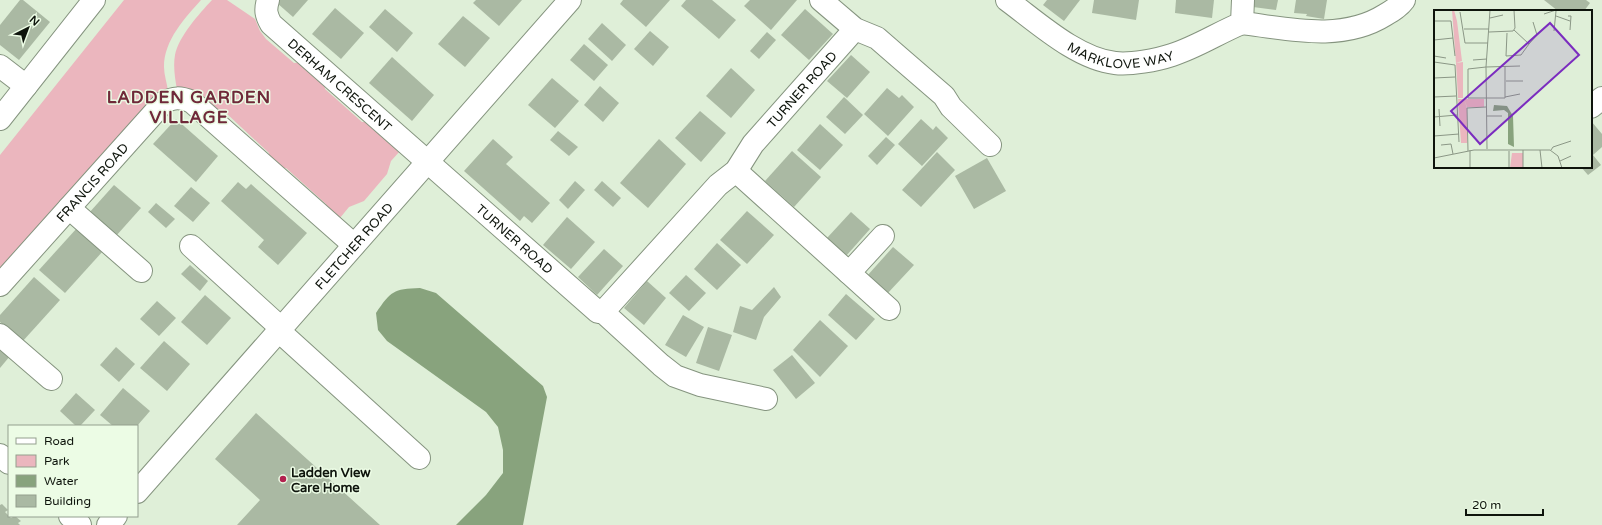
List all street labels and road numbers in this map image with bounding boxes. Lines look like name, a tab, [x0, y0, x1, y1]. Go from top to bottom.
street label: DERHAM CRESCENT	[284, 36, 395, 136]
street label: MARKLOVE WAY	[1064, 39, 1176, 73]
street label: TURNER ROAD	[764, 48, 841, 132]
street label: FRANCIS ROAD	[53, 140, 132, 226]
street label: FLETCHER ROAD	[312, 200, 397, 293]
street label: TURNER ROAD	[472, 201, 556, 278]

